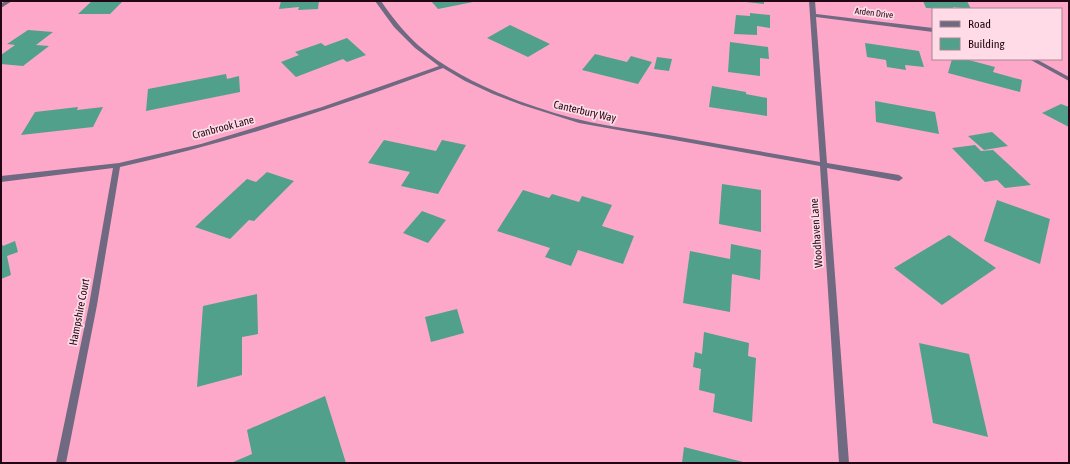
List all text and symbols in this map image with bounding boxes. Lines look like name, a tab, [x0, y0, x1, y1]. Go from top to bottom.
street label: Arden Drive	[854, 6, 894, 20]
legend	[932, 8, 1062, 60]
text: Road	[968, 17, 991, 31]
text: Building	[968, 37, 1006, 51]
street label: Canterbury Way	[553, 98, 618, 124]
street label: Cranbrook Lane	[191, 113, 255, 141]
street label: Woodhaven Lane	[808, 198, 824, 268]
street label: Hampshire Court	[67, 278, 91, 346]

